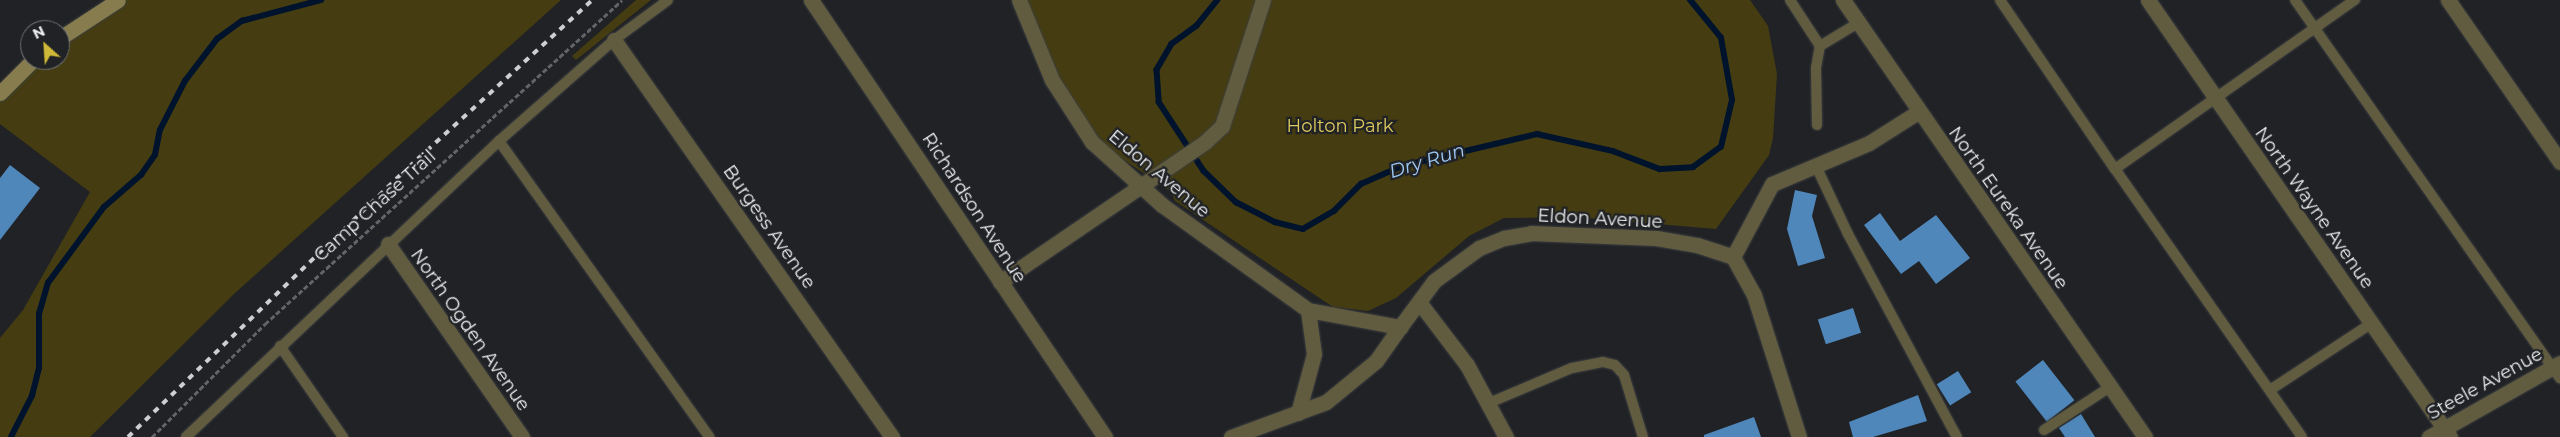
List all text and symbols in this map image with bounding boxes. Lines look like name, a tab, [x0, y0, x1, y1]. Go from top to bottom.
north arrow	[20, 20, 70, 70]
text: N	[30, 22, 48, 43]
park label: Holton Park	[1287, 115, 1393, 137]
street label: North Eureka Avenue	[1944, 123, 2072, 293]
street label: North Wayne Avenue	[2250, 123, 2378, 293]
street label: Eldon Avenue	[1104, 125, 1214, 223]
street label: Richardson Avenue	[917, 129, 1031, 287]
water label: Dry Run	[1386, 139, 1468, 183]
street label: Camp Chase Trail	[310, 146, 440, 266]
street label: Burgess Avenue	[718, 161, 820, 293]
street label: Eldon Avenue	[1537, 205, 1663, 233]
street label: North Ogden Avenue	[406, 245, 534, 415]
street label: Steele Avenue	[2424, 343, 2546, 425]

